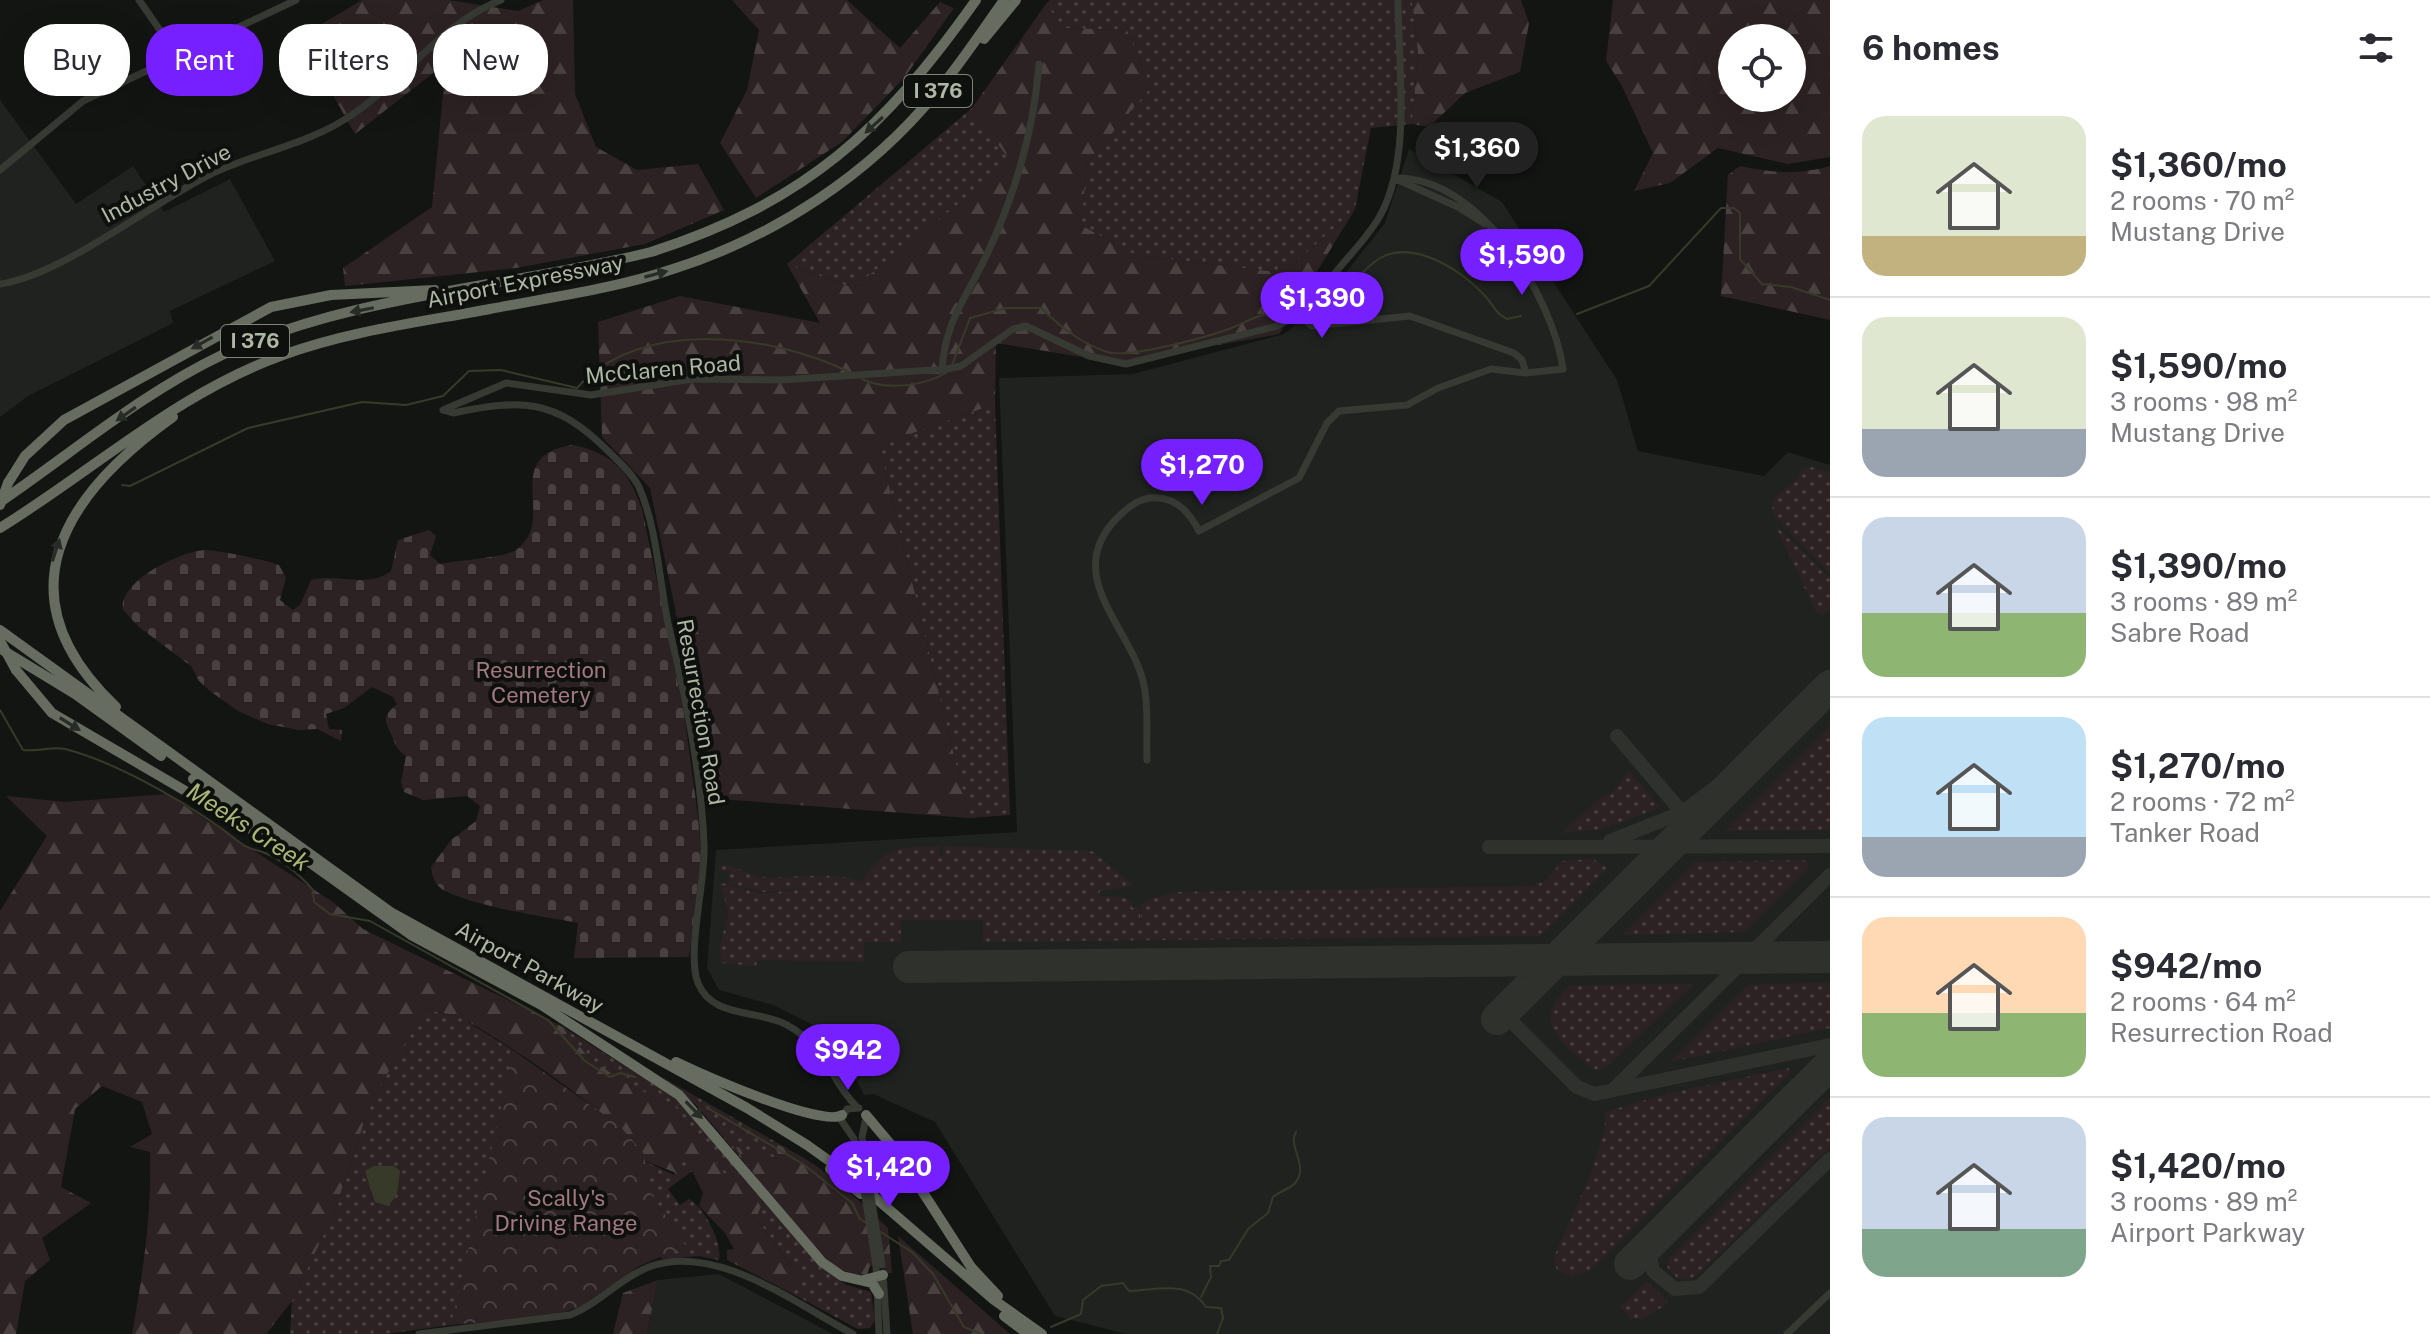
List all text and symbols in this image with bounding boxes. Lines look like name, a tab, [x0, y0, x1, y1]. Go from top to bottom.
chip: Buy	[24, 24, 130, 96]
chip: Rent	[146, 24, 263, 96]
chip: Filters	[279, 24, 417, 96]
chip: New	[433, 24, 548, 96]
map controls	[1718, 24, 1806, 112]
button: locate	[1718, 24, 1806, 112]
icon: filters	[2354, 26, 2398, 70]
text: 6 homes	[1862, 28, 2000, 68]
road number: I 376	[904, 75, 972, 107]
one-way arrow	[864, 116, 884, 134]
pin: $1,360	[1412, 122, 1542, 190]
text: $1,360	[1433, 132, 1521, 163]
street label: Industry Drive	[97, 138, 235, 228]
text: $1,360/mo	[2110, 145, 2287, 185]
icon: home	[1926, 148, 2022, 244]
text: 2 rooms · 70 m²	[2110, 185, 2294, 216]
text: Mustang Drive	[2110, 216, 2285, 247]
pin: $1,590	[1457, 229, 1587, 297]
text: $1,590	[1478, 239, 1566, 270]
street label: Airport Expressway	[424, 249, 626, 313]
one-way arrow	[644, 268, 669, 280]
pin: $1,390	[1257, 272, 1387, 340]
text: $1,390	[1278, 282, 1366, 313]
one-way arrow	[349, 304, 374, 317]
road number: I 376	[221, 325, 289, 357]
one-way arrow	[190, 336, 213, 350]
text: $1,590/mo	[2110, 346, 2287, 386]
street label: McClaren Road	[584, 349, 742, 389]
icon: home	[1926, 349, 2022, 445]
text: 3 rooms · 98 m²	[2110, 386, 2297, 417]
one-way arrow	[115, 406, 136, 421]
text: Mustang Drive	[2110, 417, 2285, 448]
pin: $1,270	[1137, 439, 1267, 507]
text: $1,270	[1159, 449, 1245, 480]
one-way arrow	[50, 538, 63, 562]
text: $1,390/mo	[2110, 546, 2287, 586]
icon: home	[1926, 549, 2022, 645]
text: 3 rooms · 89 m²	[2110, 586, 2297, 617]
street label: Resurrection Road	[672, 617, 730, 807]
text: Sabre Road	[2110, 617, 2250, 648]
park label: Resurrection Cemetery	[475, 657, 607, 708]
one-way arrow	[60, 717, 81, 732]
text: $1,270/mo	[2110, 746, 2285, 786]
icon: home	[1926, 749, 2022, 845]
water label: Meeks Creek	[182, 776, 315, 876]
text: 2 rooms · 72 m²	[2110, 786, 2295, 817]
text: Tanker Road	[2110, 817, 2260, 848]
street label: Airport Parkway	[451, 916, 609, 1019]
text: $942/mo	[2110, 946, 2262, 986]
icon: home	[1926, 949, 2022, 1045]
text: 2 rooms · 64 m²	[2110, 986, 2296, 1017]
text: Resurrection Road	[2110, 1017, 2333, 1048]
pin: $942	[801, 1024, 895, 1092]
text: $942	[814, 1034, 882, 1065]
one-way arrow	[685, 1100, 703, 1119]
pin: $1,420	[824, 1141, 954, 1209]
text: $1,420/mo	[2110, 1146, 2286, 1186]
icon: home	[1926, 1149, 2022, 1245]
text: $1,420	[846, 1151, 932, 1182]
park label: Scally's Driving Range	[494, 1185, 638, 1236]
text: 3 rooms · 89 m²	[2110, 1186, 2297, 1217]
text: Airport Parkway	[2110, 1217, 2305, 1248]

